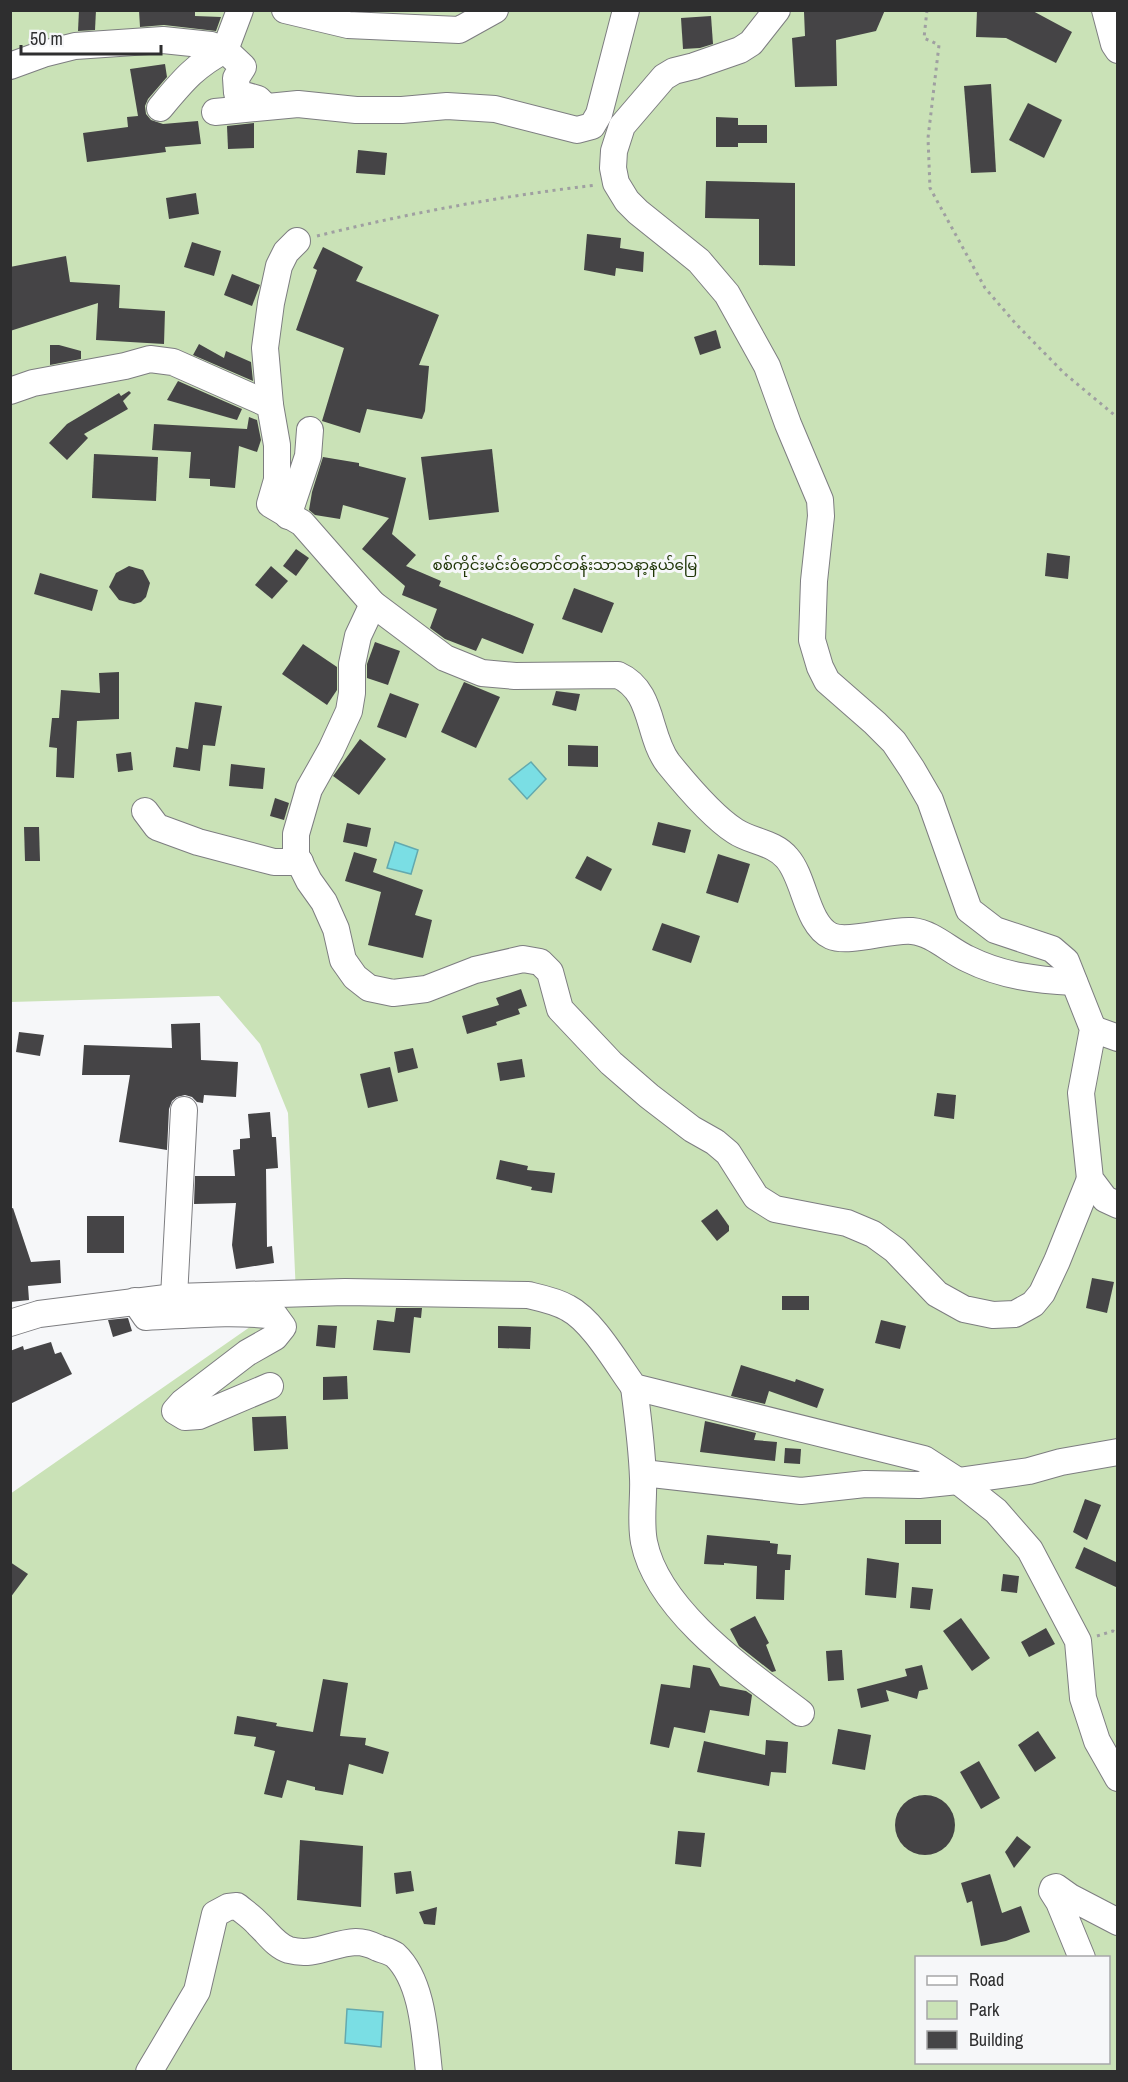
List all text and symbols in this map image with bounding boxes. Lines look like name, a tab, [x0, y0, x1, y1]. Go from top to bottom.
scale bar	[21, 18, 160, 56]
text: 50 m	[30, 26, 63, 51]
park label: စစ်ကိုင်းမင်းဝံတောင်တန်းသာသနာ့နယ်မြေ	[433, 554, 697, 577]
legend	[915, 1956, 1110, 2064]
text: Road	[969, 1967, 1004, 1992]
text: Park	[969, 1997, 1000, 2022]
text: Building	[969, 2027, 1024, 2052]

